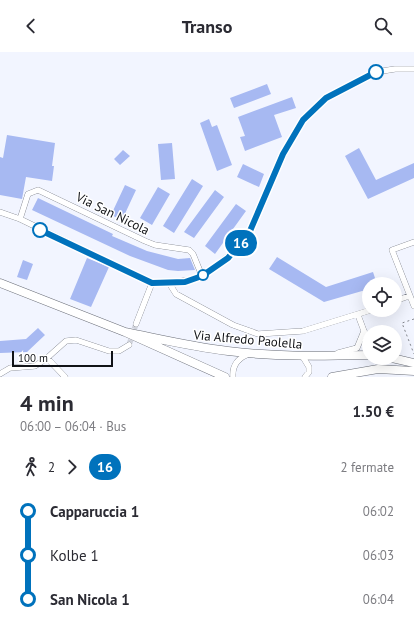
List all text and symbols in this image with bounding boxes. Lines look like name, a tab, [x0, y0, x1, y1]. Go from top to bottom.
icon: back	[20, 15, 42, 37]
text: Transo	[182, 15, 232, 38]
icon: search	[372, 15, 394, 37]
unlabelled marker	[368, 64, 384, 80]
street label: Via San Nicola	[72, 188, 152, 239]
unlabelled marker	[32, 222, 48, 238]
line badge: 16	[223, 230, 259, 256]
text: 16	[233, 234, 249, 252]
unlabelled marker	[197, 269, 209, 281]
map controls	[362, 277, 402, 365]
button: locate	[362, 277, 402, 317]
button: layers	[362, 325, 402, 365]
street label: Via Alfredo Paolella	[192, 326, 303, 353]
scale bar	[12, 349, 113, 368]
text: 100 m	[18, 351, 48, 365]
text: 4 min	[20, 389, 74, 417]
text: 1.50 €	[352, 402, 394, 421]
text: 06:00 – 06:04 · Bus	[20, 418, 126, 435]
icon: walk	[20, 456, 42, 478]
icon: forward	[61, 456, 83, 478]
text: 16	[97, 458, 113, 476]
text: 2	[48, 459, 55, 476]
text: 2 fermate	[341, 459, 394, 476]
text: Capparuccia 1	[50, 502, 139, 521]
text: 06:02	[363, 503, 394, 520]
text: Kolbe 1	[50, 546, 99, 565]
text: 06:03	[363, 547, 394, 564]
text: San Nicola 1	[50, 590, 130, 609]
text: 06:04	[363, 591, 394, 608]

